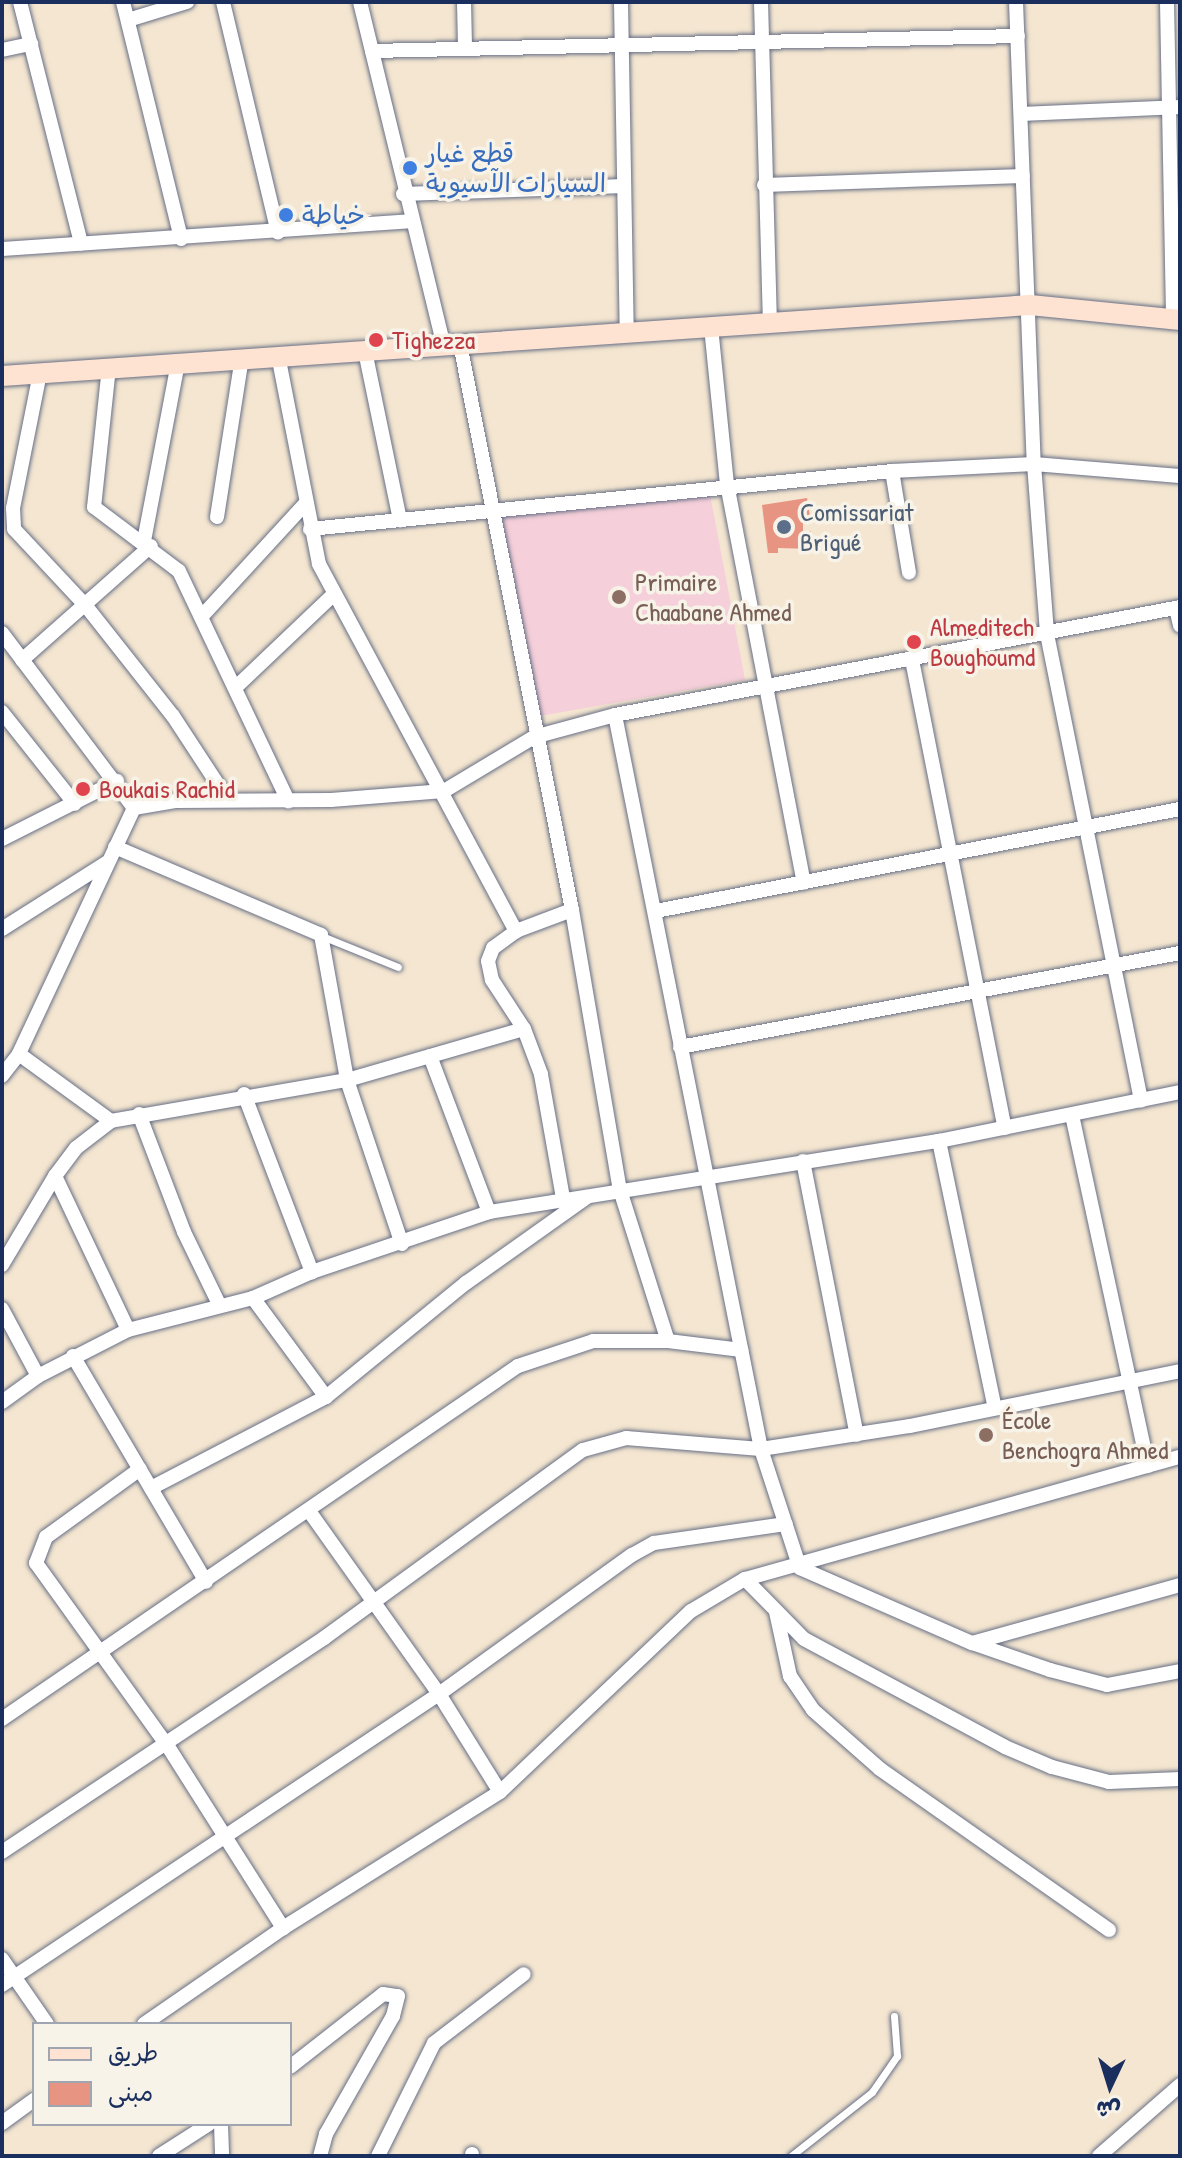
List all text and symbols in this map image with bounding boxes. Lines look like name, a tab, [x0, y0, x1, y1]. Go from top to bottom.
place label: قطع غيار السيارات الآسيوية	[426, 137, 606, 198]
marker: قطع غيار السيارات الآسيوية	[401, 159, 419, 177]
place label: خياطة	[302, 199, 365, 231]
marker: خياطة	[277, 206, 295, 224]
place label: Tighezza	[392, 324, 475, 356]
marker: Tighezza	[367, 331, 385, 349]
place label: Comissariat Brigué	[800, 496, 913, 558]
marker: Comissariat Brigué	[775, 518, 793, 536]
place label: Primaire Chaabane Ahmed	[635, 566, 791, 628]
marker: Primaire Chaabane Ahmed	[610, 588, 628, 606]
place label: Almeditech Boughoumd	[930, 611, 1035, 672]
marker: Almeditech Boughoumd	[905, 633, 923, 651]
place label: Boukais Rachid	[99, 773, 235, 805]
marker: Boukais Rachid	[74, 780, 92, 798]
place label: École Benchogra Ahmed	[1002, 1404, 1168, 1466]
marker: École Benchogra Ahmed	[977, 1426, 995, 1444]
legend	[32, 2022, 292, 2126]
text: طريق	[108, 2036, 158, 2068]
north arrow	[1070, 2046, 1150, 2126]
text: مبنى	[108, 2076, 153, 2108]
text: ش	[1095, 2094, 1121, 2126]

